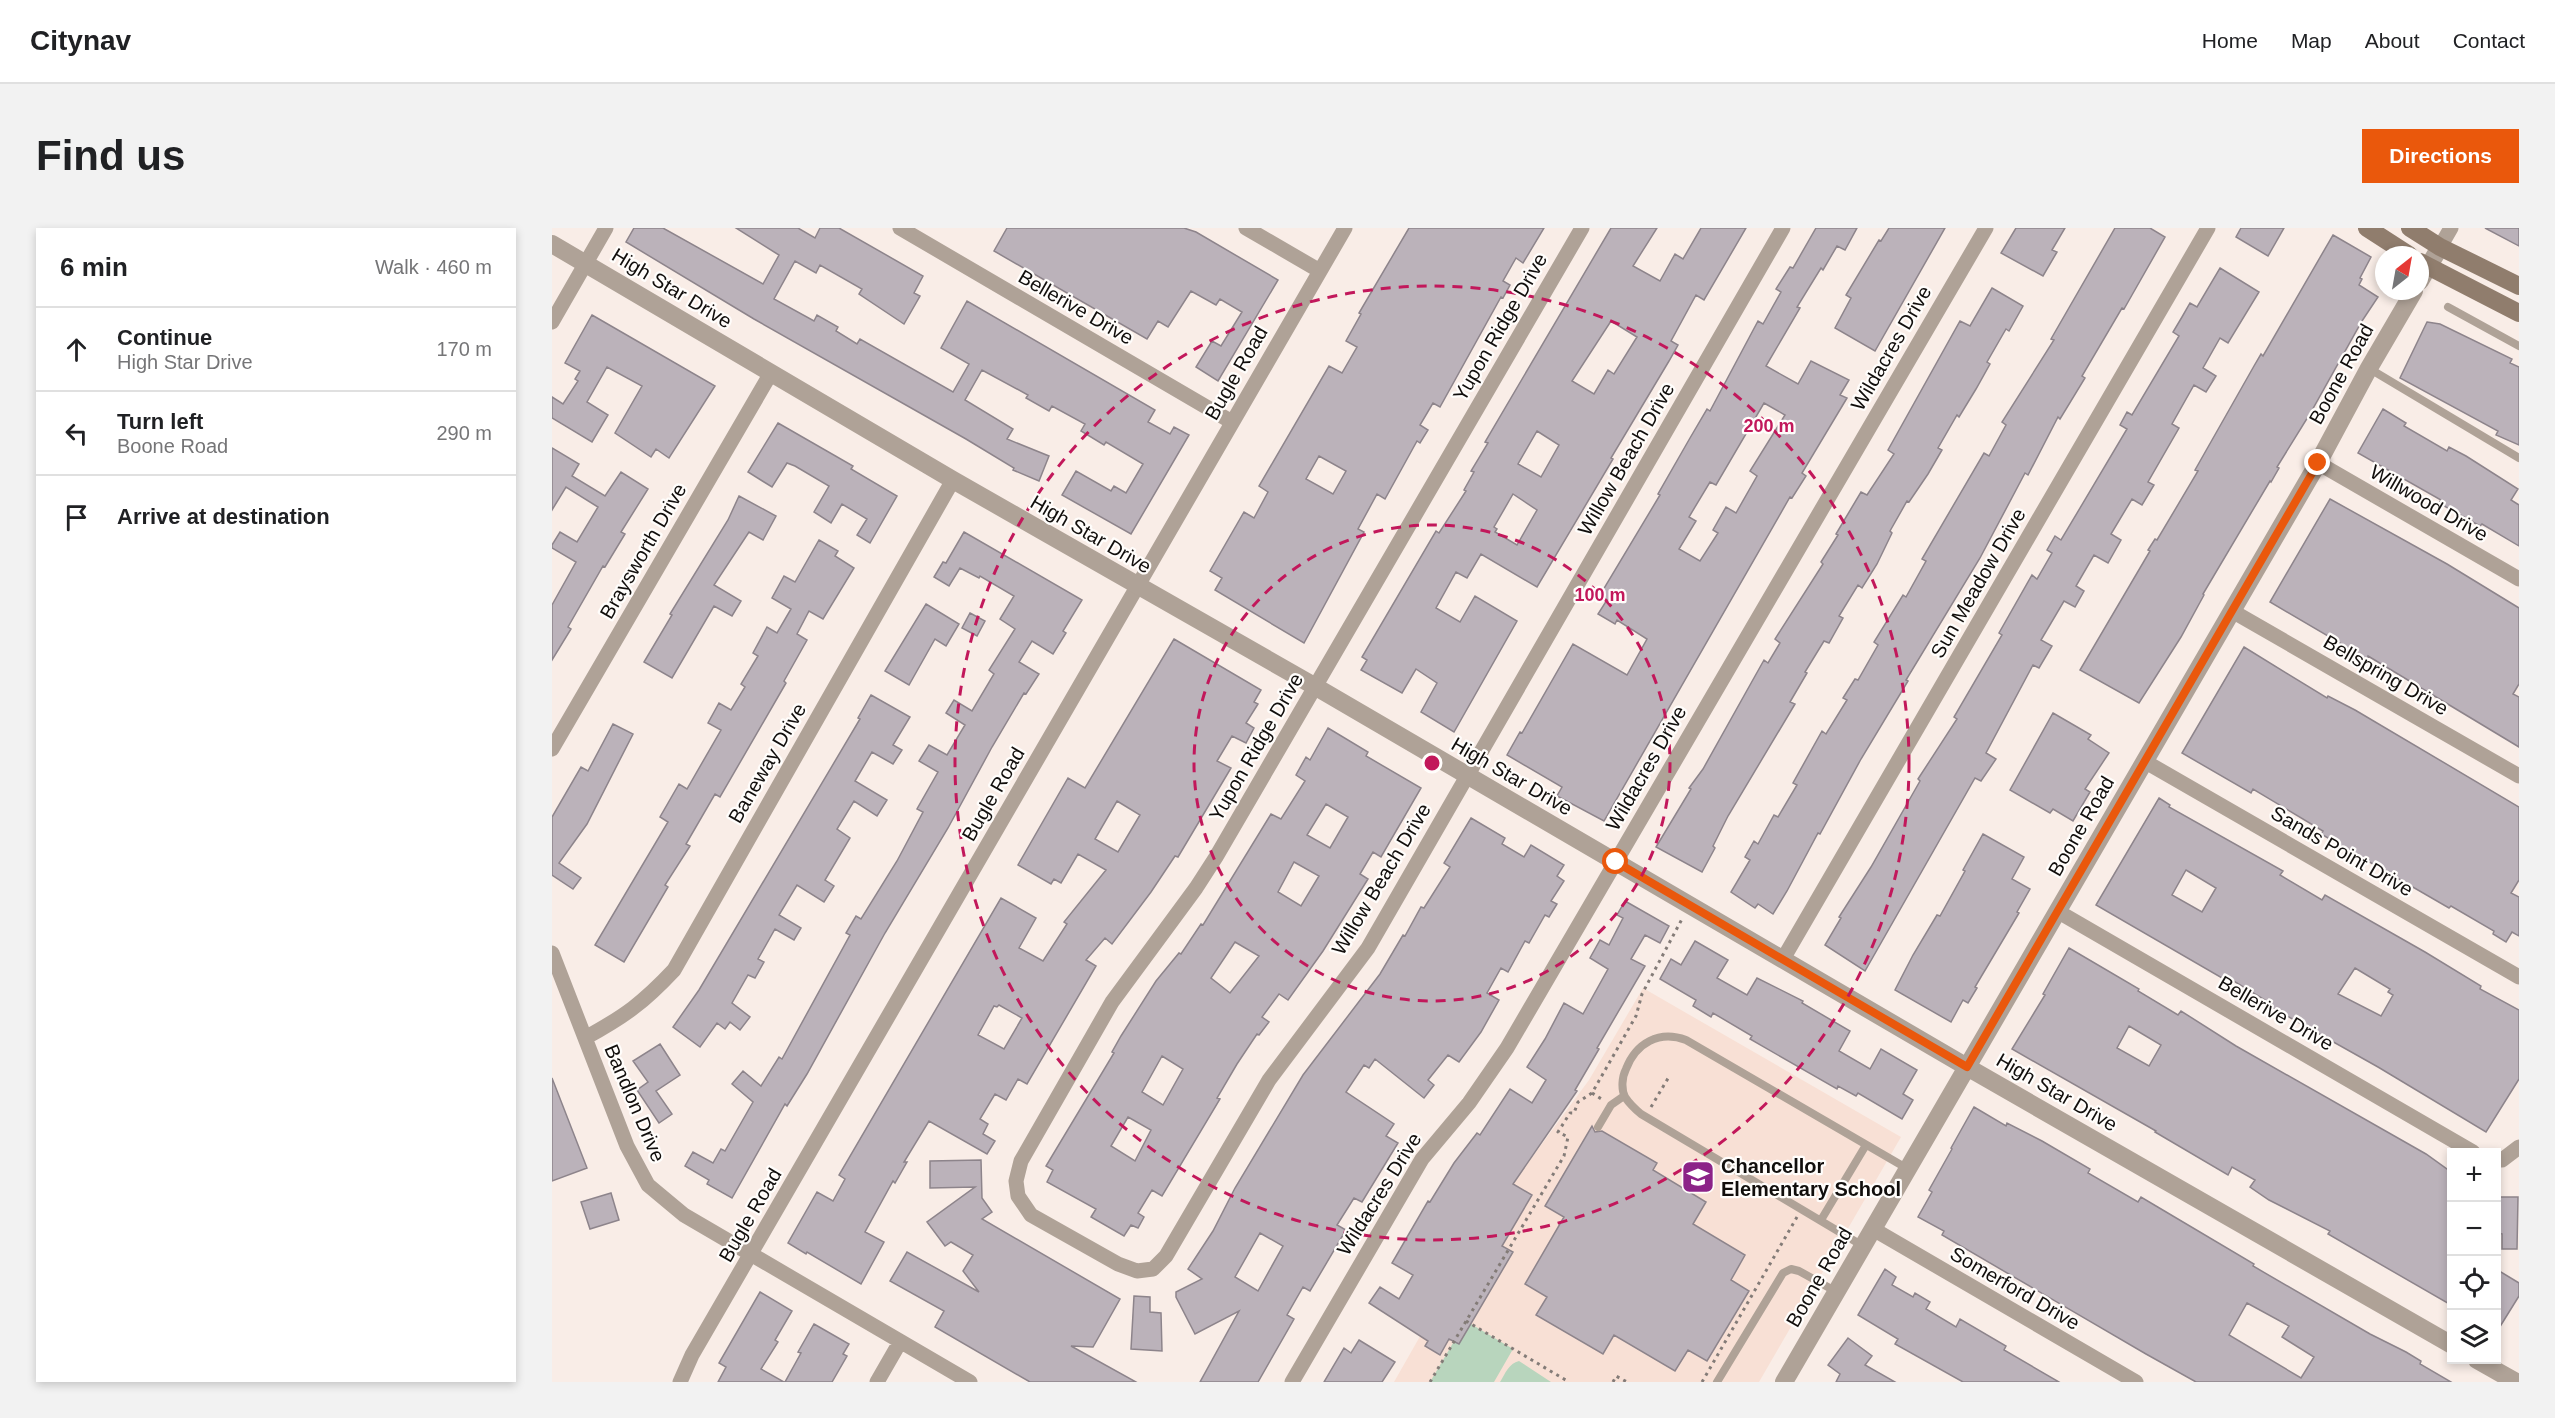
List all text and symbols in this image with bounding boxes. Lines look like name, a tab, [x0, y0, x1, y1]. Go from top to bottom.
text: Citynav	[30, 25, 131, 56]
text: Home	[2202, 29, 2258, 52]
text: Map	[2291, 29, 2332, 52]
text: About	[2365, 29, 2420, 52]
text: Contact	[2453, 29, 2525, 52]
button: Directions	[2362, 129, 2519, 183]
text: Find us	[36, 132, 185, 179]
street label: High Star Drive	[608, 244, 736, 332]
north arrow	[2375, 246, 2429, 300]
street label: Yupon Ridge Drive	[1449, 249, 1551, 405]
text: 6 min	[60, 252, 128, 282]
text: Walk · 460 m	[375, 256, 492, 278]
street label: Bellerive Drive	[1015, 265, 1137, 349]
street label: Wildacres Drive	[1846, 282, 1936, 414]
street label: Boone Road	[2304, 320, 2378, 428]
street label: Bugle Road	[1200, 322, 1272, 424]
text: Continue	[117, 325, 212, 350]
icon: ahead	[60, 333, 93, 366]
text: 170 m	[436, 338, 492, 360]
text: High Star Drive	[117, 351, 253, 373]
street label: Willow Beach Drive	[1573, 379, 1679, 539]
text: Turn left	[117, 409, 203, 434]
text: 200 m	[1743, 416, 1795, 436]
icon: left	[60, 417, 93, 450]
text: 290 m	[436, 422, 492, 444]
text: Boone Road	[117, 435, 228, 457]
route end	[2304, 449, 2330, 475]
street label: Willwood Drive	[2366, 460, 2492, 546]
street label: Braysworth Drive	[595, 480, 691, 622]
street label: High Star Drive	[1027, 491, 1155, 577]
icon: arrive	[60, 501, 93, 534]
text: Arrive at destination	[117, 504, 330, 529]
street label: Sun Meadow Drive	[1926, 504, 2030, 662]
text: 100 m	[1574, 585, 1626, 605]
street label: Bellspring Drive	[2320, 630, 2452, 720]
street label: Yupon Ridge Drive	[1205, 669, 1307, 825]
street label: Baneway Drive	[724, 699, 810, 827]
street label: Wildacres Drive	[1601, 702, 1691, 834]
street label: High Star Drive	[1448, 733, 1576, 819]
street label: Bugle Road	[957, 743, 1029, 845]
centre of rings	[1422, 753, 1442, 773]
street label: Boone Road	[2044, 772, 2118, 880]
street label: Willow Beach Drive	[1327, 800, 1435, 958]
street label: Sands Point Drive	[2267, 801, 2417, 901]
route start	[1602, 848, 1628, 874]
street label: Bellerive Drive	[2215, 971, 2337, 1055]
street label: Bandlon Drive	[600, 1041, 670, 1165]
street label: High Star Drive	[1993, 1049, 2121, 1135]
street label: Wildacres Drive	[1333, 1129, 1425, 1259]
map controls	[2447, 1148, 2501, 1364]
button: +	[2447, 1148, 2501, 1202]
place label: Chancellor Elementary School	[1721, 1155, 1901, 1200]
school or university icon: Chancellor Elementary School	[1680, 1159, 1716, 1195]
street label: Bugle Road	[714, 1164, 786, 1266]
button: −	[2447, 1202, 2501, 1256]
street label: Boone Road	[1782, 1223, 1856, 1331]
street label: Somerford Drive	[1946, 1242, 2084, 1334]
button: locate	[2447, 1256, 2501, 1310]
button: layers	[2447, 1310, 2501, 1364]

